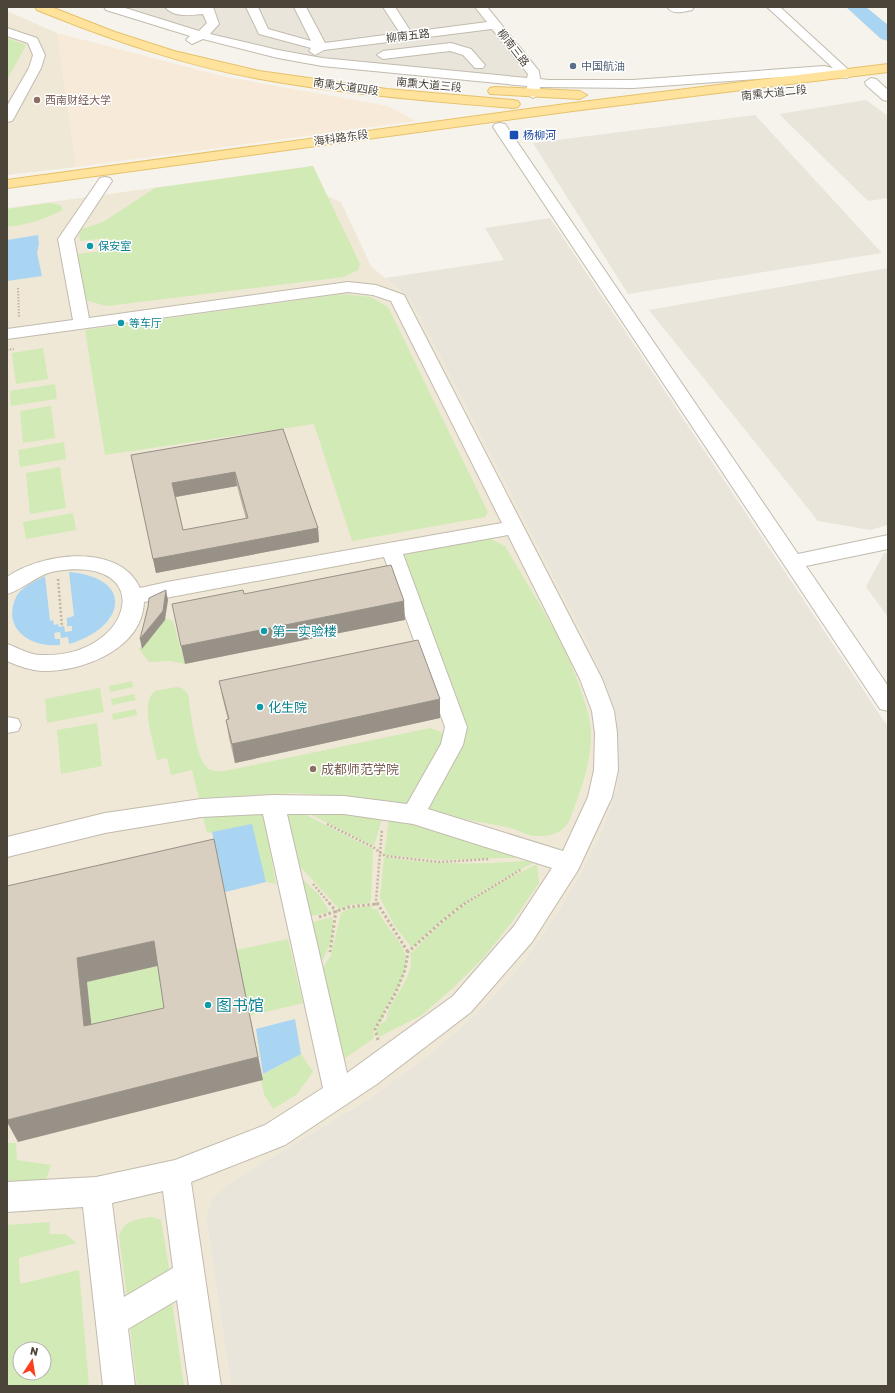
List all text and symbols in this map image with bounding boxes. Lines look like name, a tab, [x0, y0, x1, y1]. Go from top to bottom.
street label: 柳南五路	[385, 27, 431, 45]
street label: 柳南三路	[494, 27, 532, 69]
place label: 中国航油	[581, 60, 625, 73]
marker: 中国航油	[568, 61, 578, 71]
street label: 南熏大道四段	[312, 76, 380, 98]
street label: 南熏大道三段	[396, 76, 462, 94]
street label: 南熏大道二段	[741, 83, 807, 103]
place label: 西南财经大学	[45, 94, 111, 107]
marker: 西南财经大学	[32, 95, 42, 105]
street label: 海科路东段	[313, 128, 369, 148]
marker: 杨柳河	[508, 129, 520, 141]
place label: 杨柳河	[523, 129, 556, 142]
place label: 保安室	[98, 240, 131, 253]
marker: 保安室	[85, 241, 95, 251]
place label: 等车厅	[129, 317, 162, 330]
marker: 等车厅	[116, 318, 126, 328]
place label: 第一实验楼	[272, 624, 337, 639]
marker: 第一实验楼	[259, 626, 269, 636]
place label: 化生院	[268, 700, 307, 715]
marker: 化生院	[255, 702, 265, 712]
place label: 成都师范学院	[321, 762, 399, 777]
marker: 成都师范学院	[308, 764, 318, 774]
place label: 图书馆	[216, 996, 264, 1015]
marker: 图书馆	[203, 1000, 213, 1010]
north arrow	[12, 1341, 52, 1381]
text: N	[29, 1345, 39, 1359]

